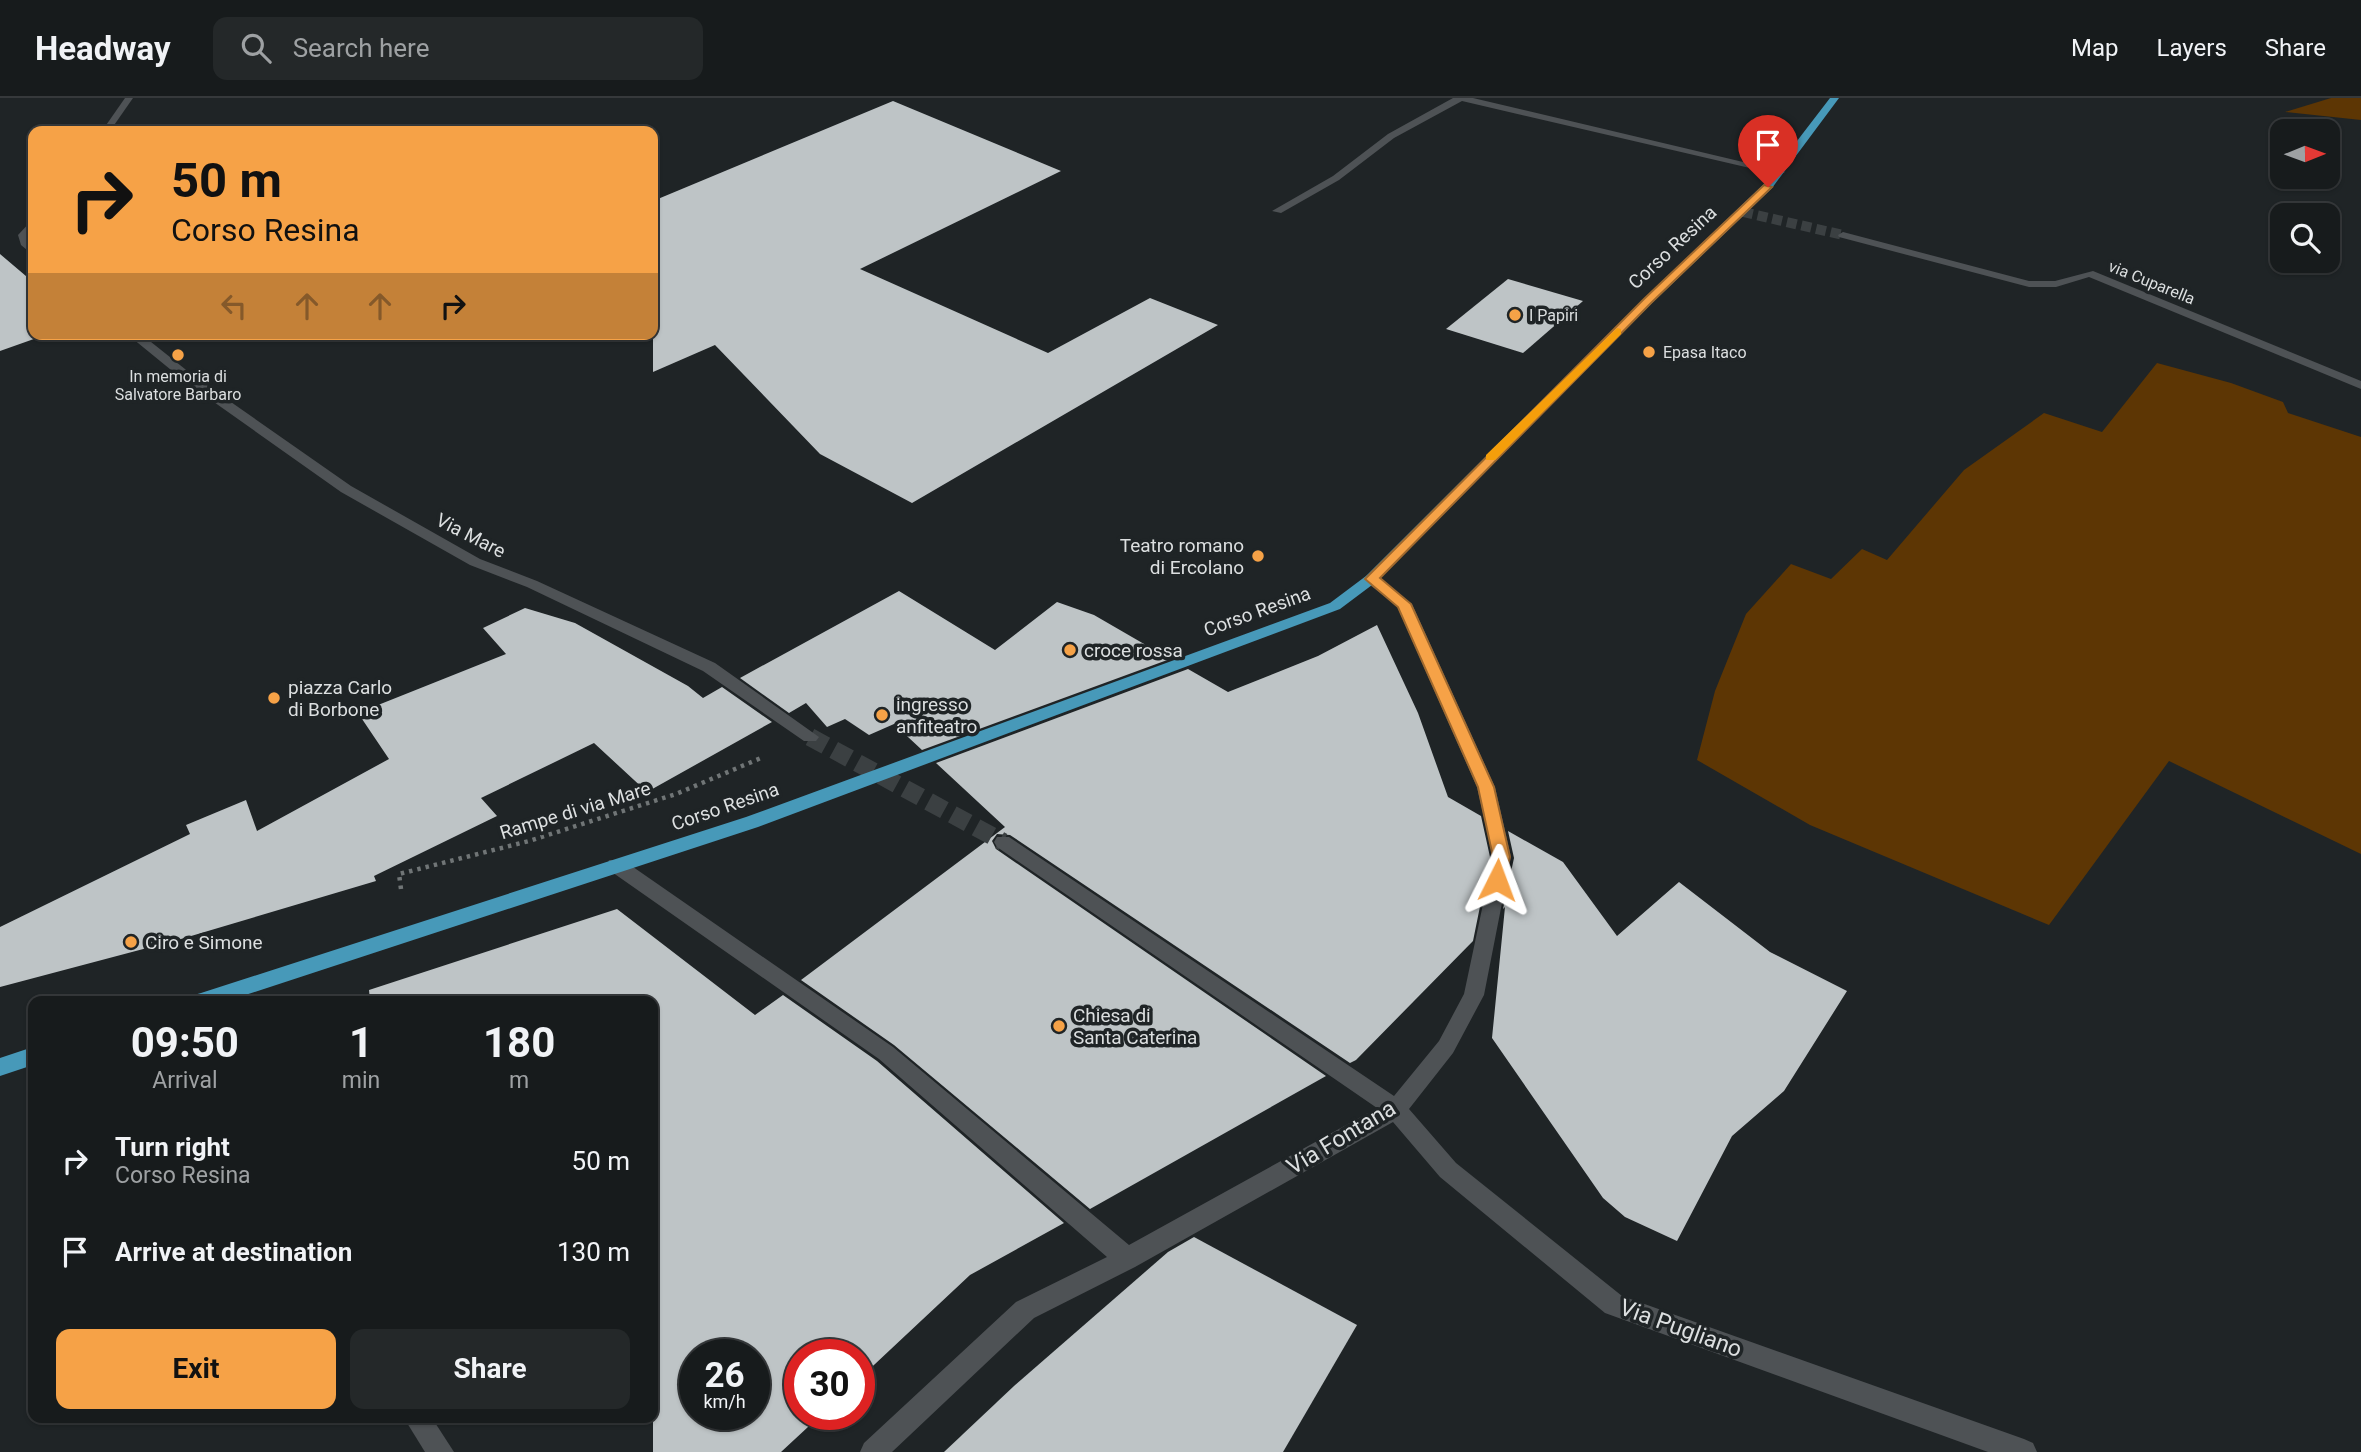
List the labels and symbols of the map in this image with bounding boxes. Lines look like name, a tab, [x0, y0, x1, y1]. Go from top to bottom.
pin	[1738, 115, 1798, 187]
north arrow	[2270, 119, 2340, 189]
street label: Corso Resina	[1624, 201, 1721, 294]
street label: via Cuparella	[2106, 257, 2198, 308]
place label: I Papiri	[1529, 306, 1578, 325]
marker: I Papiri	[1507, 307, 1523, 323]
place label: Epasa Itaco	[1663, 343, 1747, 362]
marker: Epasa Itaco	[1641, 344, 1657, 360]
marker: In memoria di Salvatore Barbaro	[170, 347, 186, 363]
place label: In memoria di Salvatore Barbaro	[115, 367, 241, 404]
street label: Via Mare	[432, 508, 509, 563]
place label: Teatro romano di Ercolano	[1120, 534, 1244, 579]
marker: Teatro romano di Ercolano	[1250, 548, 1266, 564]
street label: Corso Resina	[1201, 582, 1314, 641]
place label: croce rossa	[1084, 639, 1183, 662]
marker: croce rossa	[1062, 642, 1078, 658]
place label: piazza Carlo di Borbone	[288, 676, 392, 721]
marker: piazza Carlo di Borbone	[266, 690, 282, 706]
place label: ingresso anfiteatro	[896, 693, 977, 738]
marker: ingresso anfiteatro	[874, 707, 890, 723]
street label: Rampe di via Mare	[497, 777, 653, 844]
street label: Corso Resina	[668, 777, 782, 836]
position arrow	[1460, 843, 1534, 917]
place label: Ciro e Simone	[145, 931, 263, 954]
marker: Ciro e Simone	[123, 934, 139, 950]
place label: Chiesa di Santa Caterina	[1073, 1004, 1197, 1049]
marker: Chiesa di Santa Caterina	[1051, 1018, 1067, 1034]
street label: Via Fontana	[1282, 1094, 1400, 1180]
street label: Via Pugliano	[1616, 1294, 1746, 1363]
speed limit sign: 30	[784, 1339, 875, 1430]

